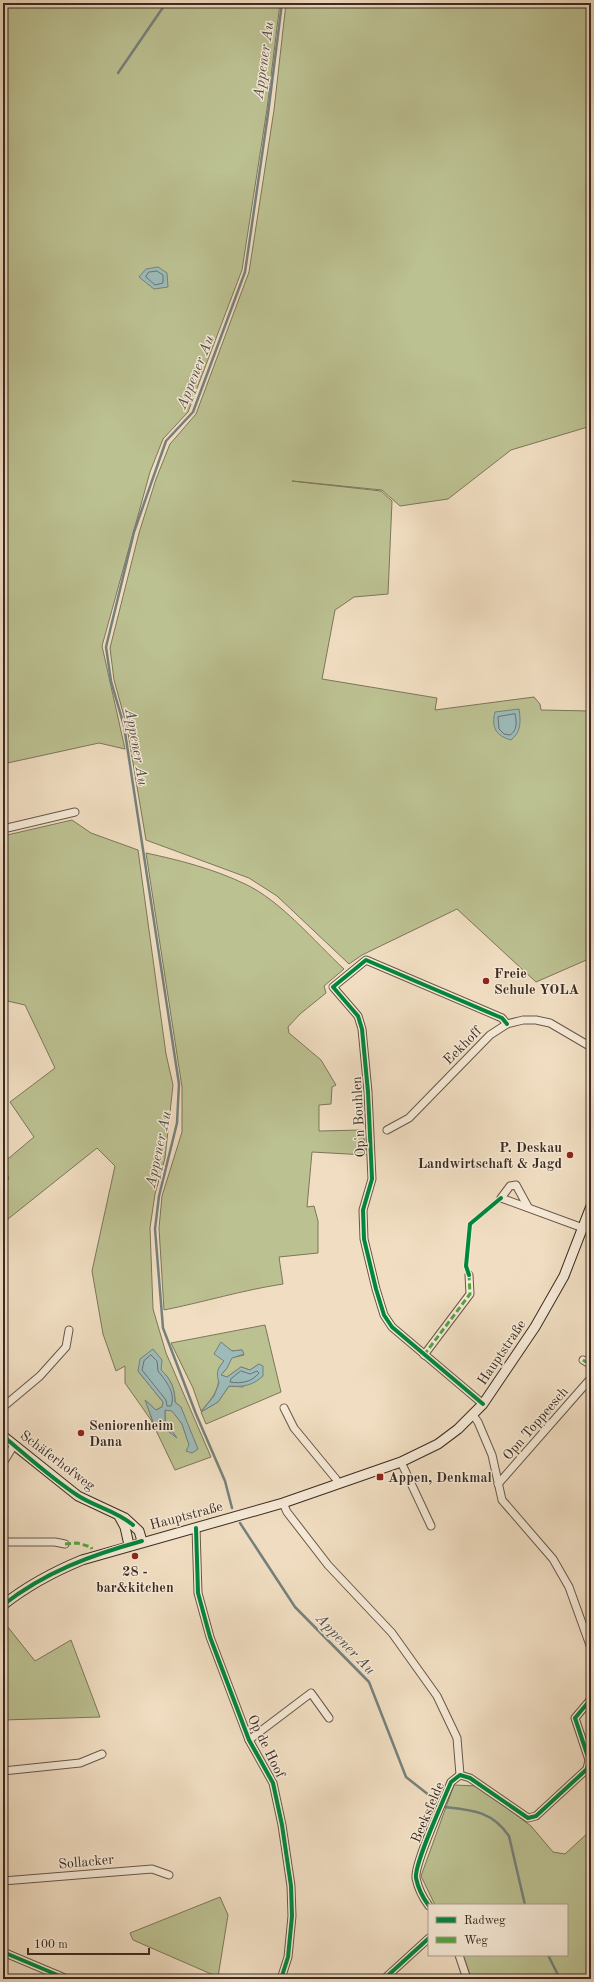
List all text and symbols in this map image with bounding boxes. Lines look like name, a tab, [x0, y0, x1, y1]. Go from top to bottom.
water label: Appener Au	[251, 20, 277, 101]
water label: Appener Au	[174, 333, 218, 413]
water label: Appener Au	[121, 706, 150, 787]
place label: Freie Schule YOLA	[494, 967, 580, 997]
marker: Freie Schule YOLA	[481, 976, 491, 986]
street label: Eekhoff	[441, 1023, 485, 1067]
street label: Op'n Bouhlen	[350, 1076, 368, 1158]
water label: Appener Au	[144, 1109, 175, 1190]
place label: P. Deskau Landwirtschaft & Jagd	[418, 1141, 562, 1171]
marker: P. Deskau Landwirtschaft & Jagd	[565, 1150, 575, 1160]
street label: Hauptstraße	[475, 1318, 529, 1388]
street label: Opn Toppeesch	[500, 1384, 571, 1463]
place label: Seniorenheim Dana	[89, 1419, 174, 1449]
street label: Schäferhofweg	[17, 1428, 98, 1494]
marker: Seniorenheim Dana	[76, 1428, 86, 1438]
place label: Appen, Denkmal	[388, 1471, 492, 1485]
marker: Appen, Denkmal	[375, 1472, 385, 1482]
street label: Hauptstraße	[148, 1499, 224, 1532]
marker: 28 - bar&kitchen	[130, 1551, 140, 1561]
place label: 28 - bar&kitchen	[96, 1565, 174, 1595]
water label: Appener Au	[312, 1611, 378, 1679]
street label: Op de Hoof	[245, 1713, 288, 1781]
street label: Beeksfelde	[409, 1780, 447, 1845]
street label: Sollacker	[58, 1853, 115, 1871]
legend	[428, 1904, 568, 1956]
text: Radweg	[464, 1915, 506, 1927]
scale bar	[28, 1930, 149, 1956]
text: Weg	[464, 1935, 488, 1947]
text: 100 m	[34, 1939, 68, 1951]

